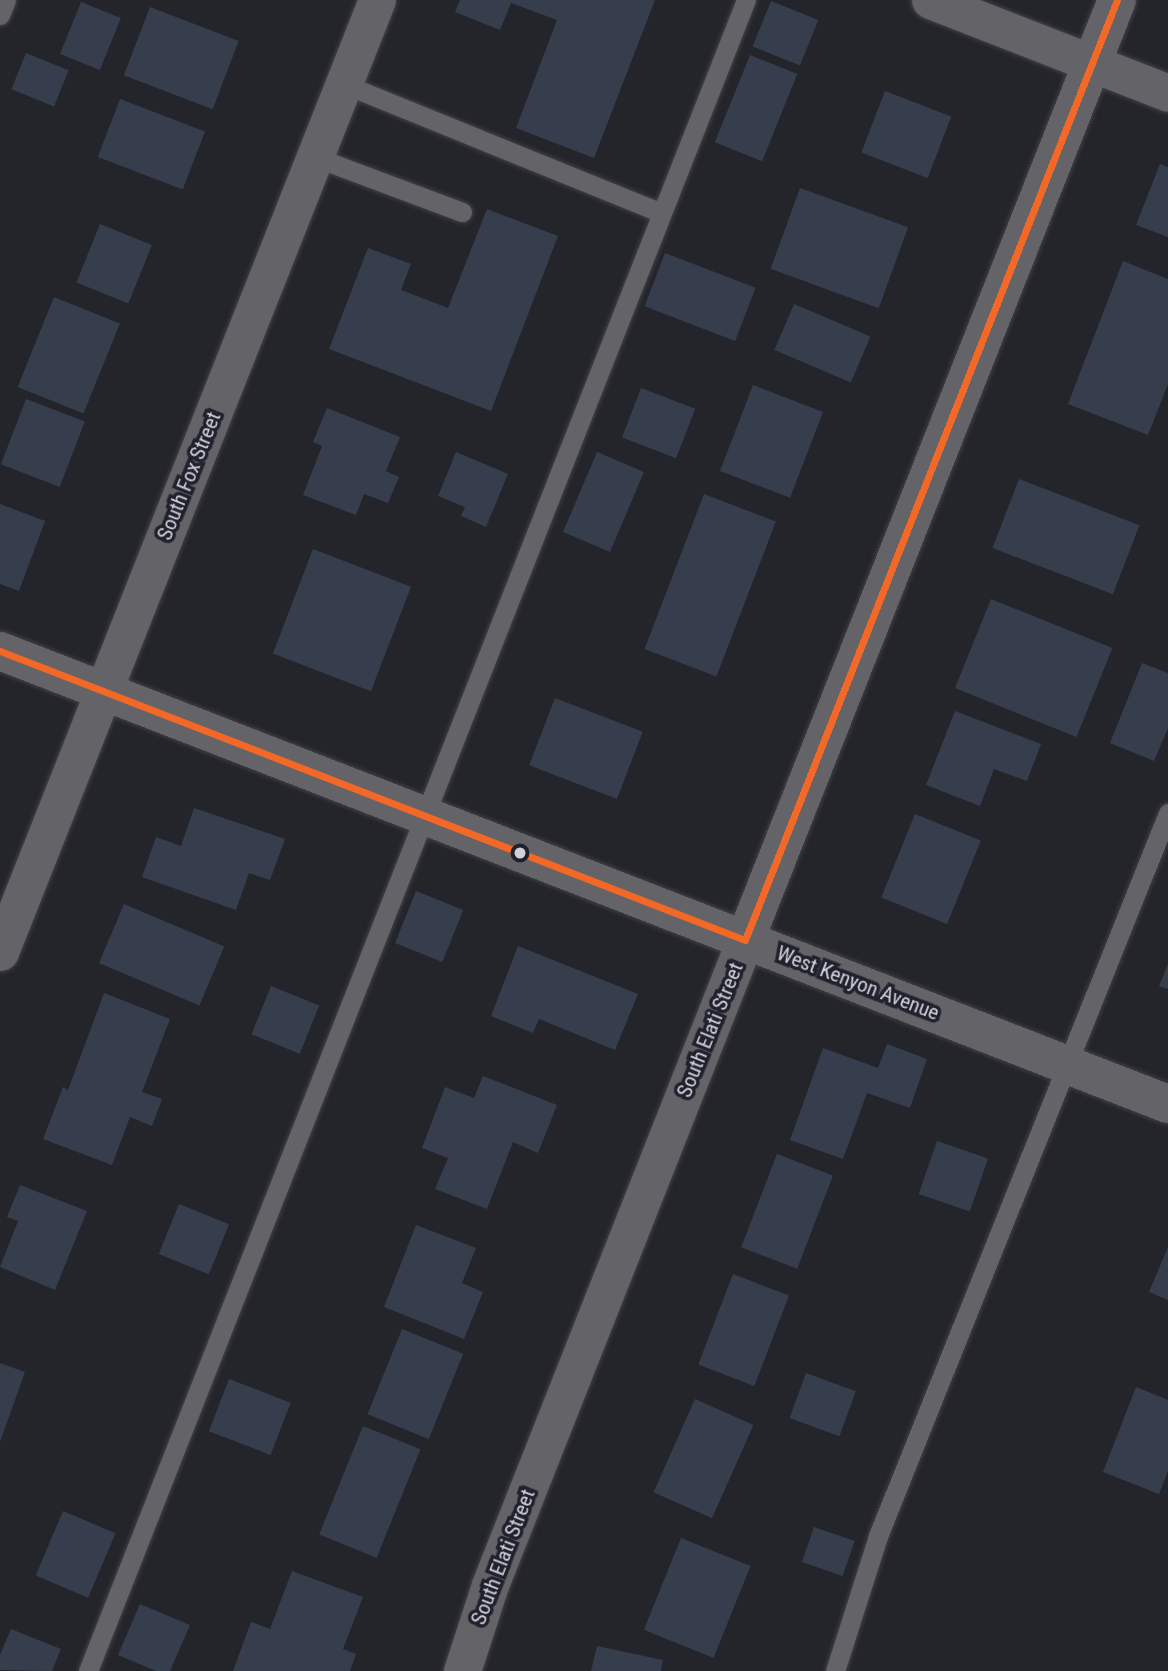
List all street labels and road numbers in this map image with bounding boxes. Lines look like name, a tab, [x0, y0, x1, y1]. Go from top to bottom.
street label: South Fox Street	[152, 408, 226, 544]
street label: West Kenyon Avenue	[773, 940, 943, 1026]
street label: South Elati Street	[672, 959, 748, 1101]
street label: South Elati Street	[466, 1486, 540, 1628]

